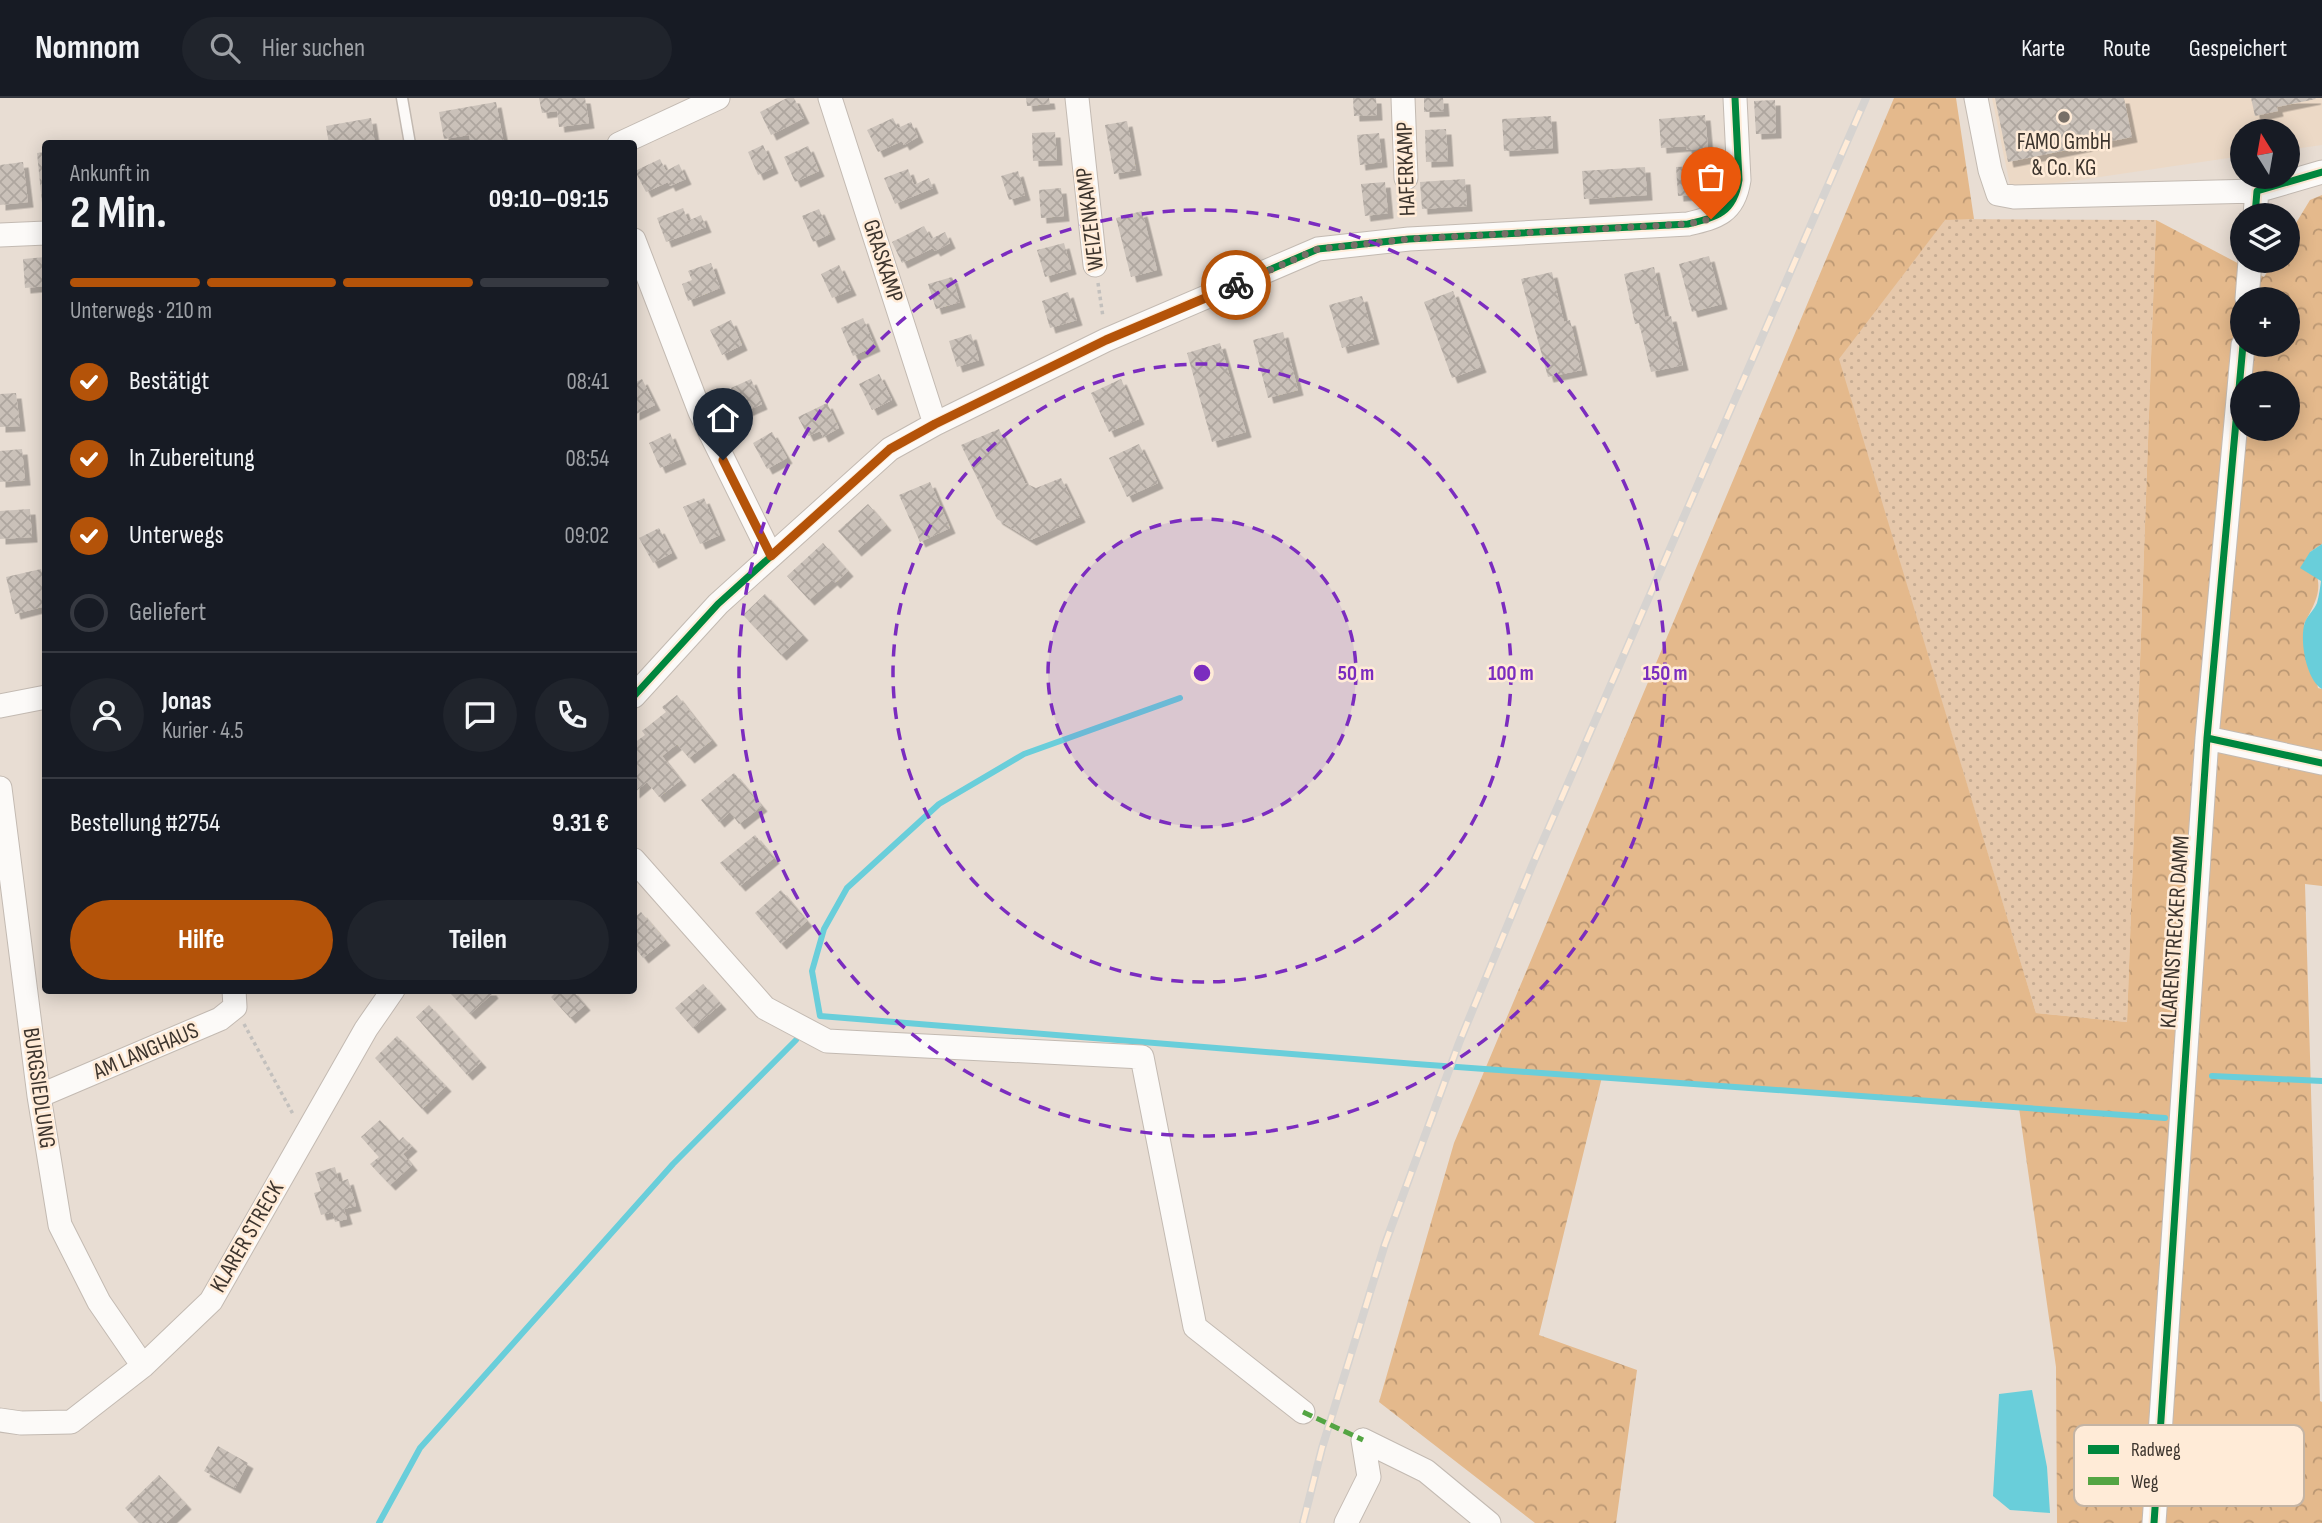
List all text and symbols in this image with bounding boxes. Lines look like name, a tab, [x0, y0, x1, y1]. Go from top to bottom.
search box	[182, 17, 672, 80]
text: Nomnom	[35, 28, 140, 68]
icon: search	[206, 29, 244, 67]
text: Hier suchen	[262, 33, 365, 64]
text: Karte	[2021, 34, 2065, 63]
text: Route	[2103, 34, 2151, 63]
text: Gespeichert	[2189, 34, 2287, 63]
marker: FAMO GmbH & Co. KG	[2056, 109, 2072, 125]
north arrow	[2230, 119, 2300, 189]
map controls	[2230, 119, 2300, 441]
street label: HAFERKAMP	[1390, 121, 1422, 217]
place label: FAMO GmbH & Co. KG	[2017, 128, 2111, 182]
pin	[1681, 147, 1741, 219]
icon: bag	[1692, 158, 1730, 196]
text: Ankunft in	[70, 160, 150, 188]
street label: WEIZENKAMP	[1070, 166, 1110, 272]
text: 09:10–09:15	[489, 184, 609, 215]
text: 2 Min.	[70, 186, 167, 241]
button: layers	[2230, 203, 2300, 273]
street label: GRASKAMP	[856, 216, 910, 306]
courier	[1201, 250, 1271, 320]
icon: bike	[1217, 266, 1255, 304]
button: +	[2230, 287, 2300, 357]
text: Unterwegs · 210 m	[70, 297, 212, 325]
icon: check	[70, 363, 108, 401]
text: Bestätigt	[129, 366, 209, 397]
text: 08:41	[567, 368, 609, 396]
button: −	[2230, 371, 2300, 441]
pin	[693, 388, 753, 460]
icon: home	[704, 399, 742, 437]
icon: check	[70, 440, 108, 478]
text: In Zubereitung	[129, 443, 255, 474]
text: 08:54	[565, 445, 609, 473]
icon: check	[70, 517, 108, 555]
text: Unterwegs	[129, 520, 224, 551]
text: 09:02	[564, 522, 609, 550]
text: Geliefert	[129, 597, 206, 628]
centre of rings	[1190, 661, 1214, 685]
text: 50 m	[1338, 661, 1374, 686]
text: 100 m	[1488, 661, 1534, 686]
text: 150 m	[1643, 661, 1687, 686]
button: person	[70, 678, 144, 752]
button: chat	[443, 678, 517, 752]
button: phone	[535, 678, 609, 752]
text: Jonas	[162, 686, 211, 717]
text: Kurier · 4.5	[162, 717, 243, 745]
text: Bestellung #2754	[70, 808, 220, 839]
text: 9.31 €	[552, 808, 609, 839]
street label: KLARENSTRECKER DAMM	[2154, 835, 2196, 1029]
button: Hilfe	[70, 900, 333, 980]
button: Teilen	[347, 900, 609, 980]
street label: AM LANGHAUS	[88, 1016, 203, 1086]
street label: BURGSIEDLUNG	[17, 1026, 61, 1150]
street label: KLARER STRECK	[204, 1176, 290, 1298]
legend	[2074, 1425, 2304, 1506]
text: Radweg	[2131, 1439, 2181, 1462]
text: Weg	[2131, 1471, 2159, 1494]

